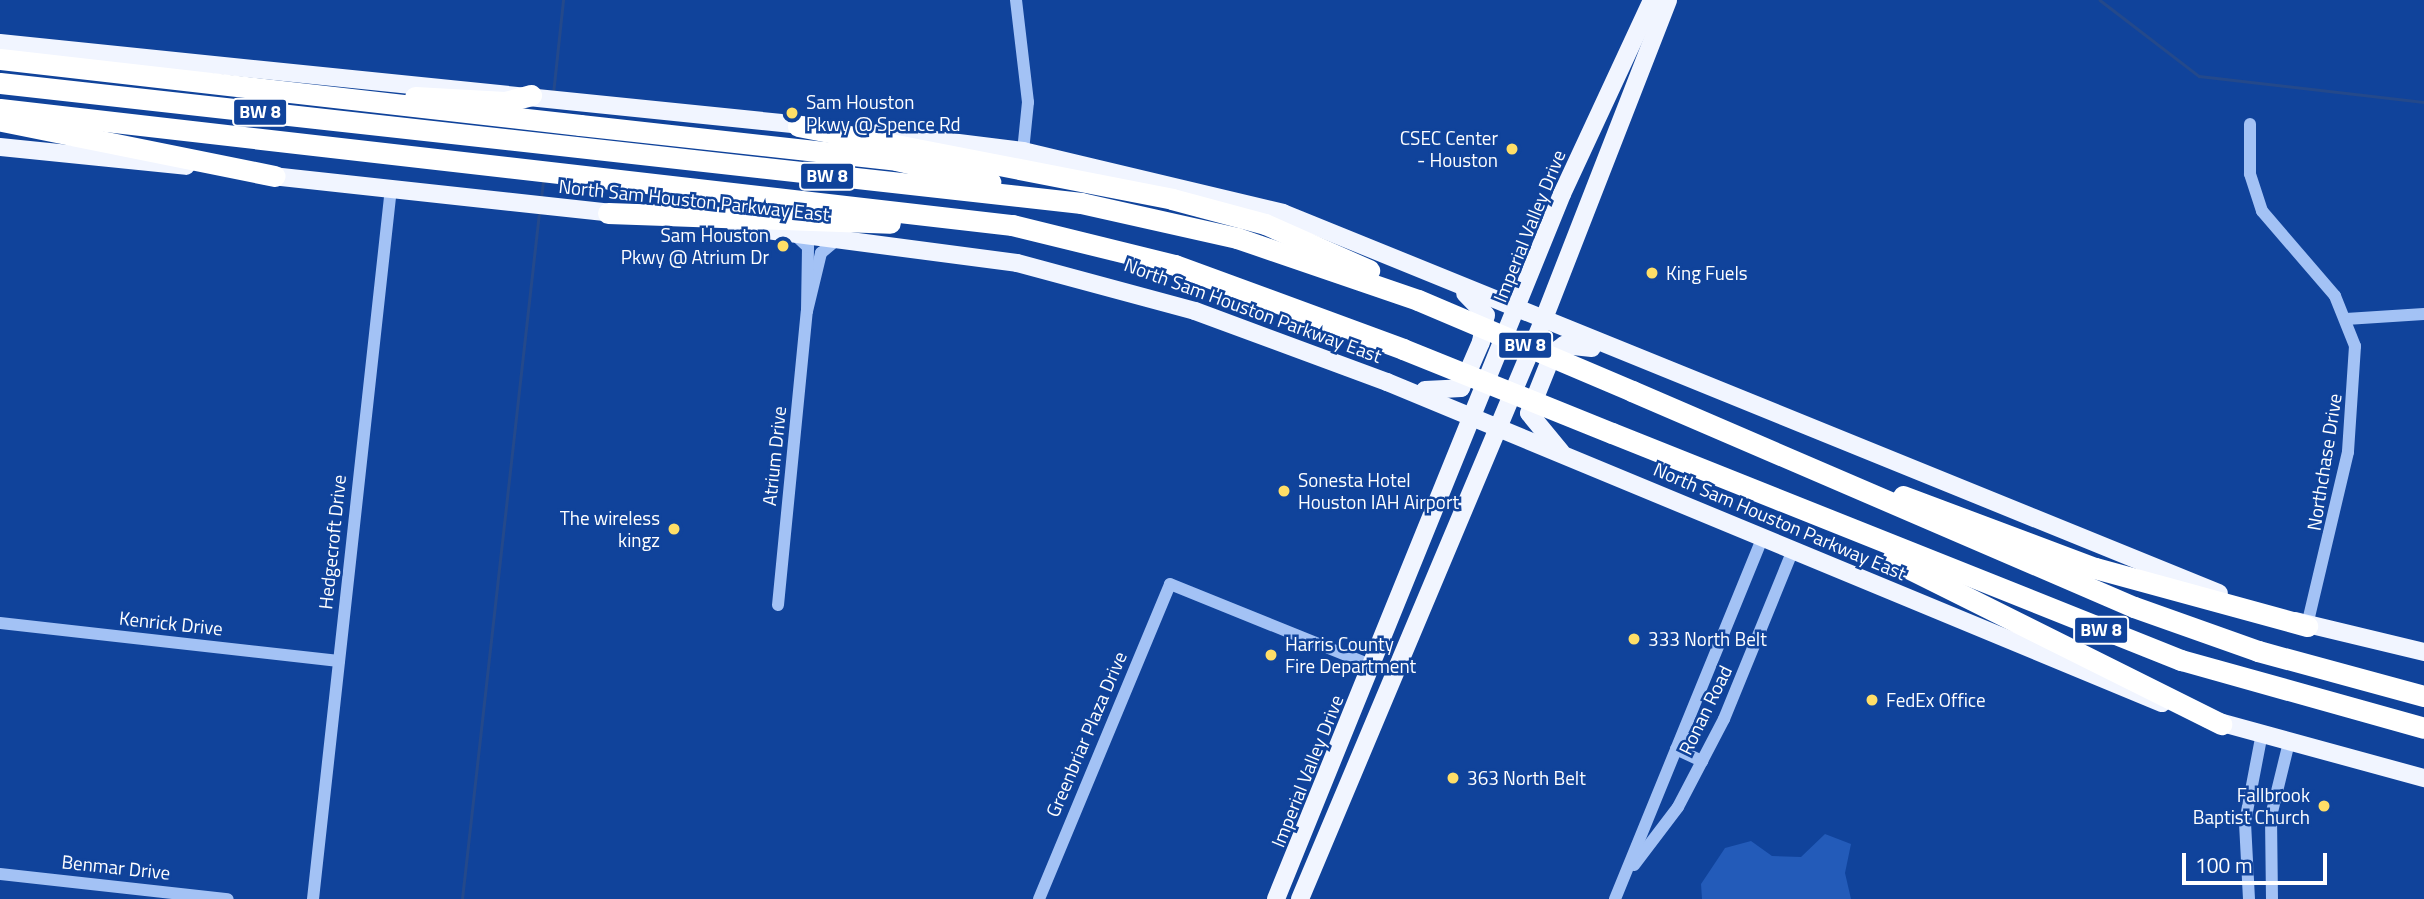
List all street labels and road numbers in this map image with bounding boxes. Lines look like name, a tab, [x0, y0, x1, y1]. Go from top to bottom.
road number: BW 8	[232, 98, 288, 127]
street label: Imperial Valley Drive	[1488, 147, 1570, 305]
road number: BW 8	[799, 162, 855, 190]
street label: North Sam Houston Parkway East	[557, 174, 831, 226]
street label: North Sam Houston Parkway East	[1121, 253, 1385, 367]
road number: BW 8	[1497, 330, 1553, 360]
street label: Northchase Drive	[2302, 392, 2346, 532]
street label: Atrium Drive	[757, 405, 791, 507]
street label: North Sam Houston Parkway East	[1650, 457, 1910, 585]
street label: Hedgecroft Drive	[314, 474, 350, 610]
street label: Kenrick Drive	[118, 606, 224, 640]
road number: BW 8	[2073, 616, 2129, 644]
street label: Greenbriar Plaza Drive	[1041, 648, 1131, 820]
street label: Ronan Road	[1674, 661, 1736, 759]
street label: Imperial Valley Drive	[1266, 692, 1348, 850]
street label: Benmar Drive	[61, 850, 171, 884]

